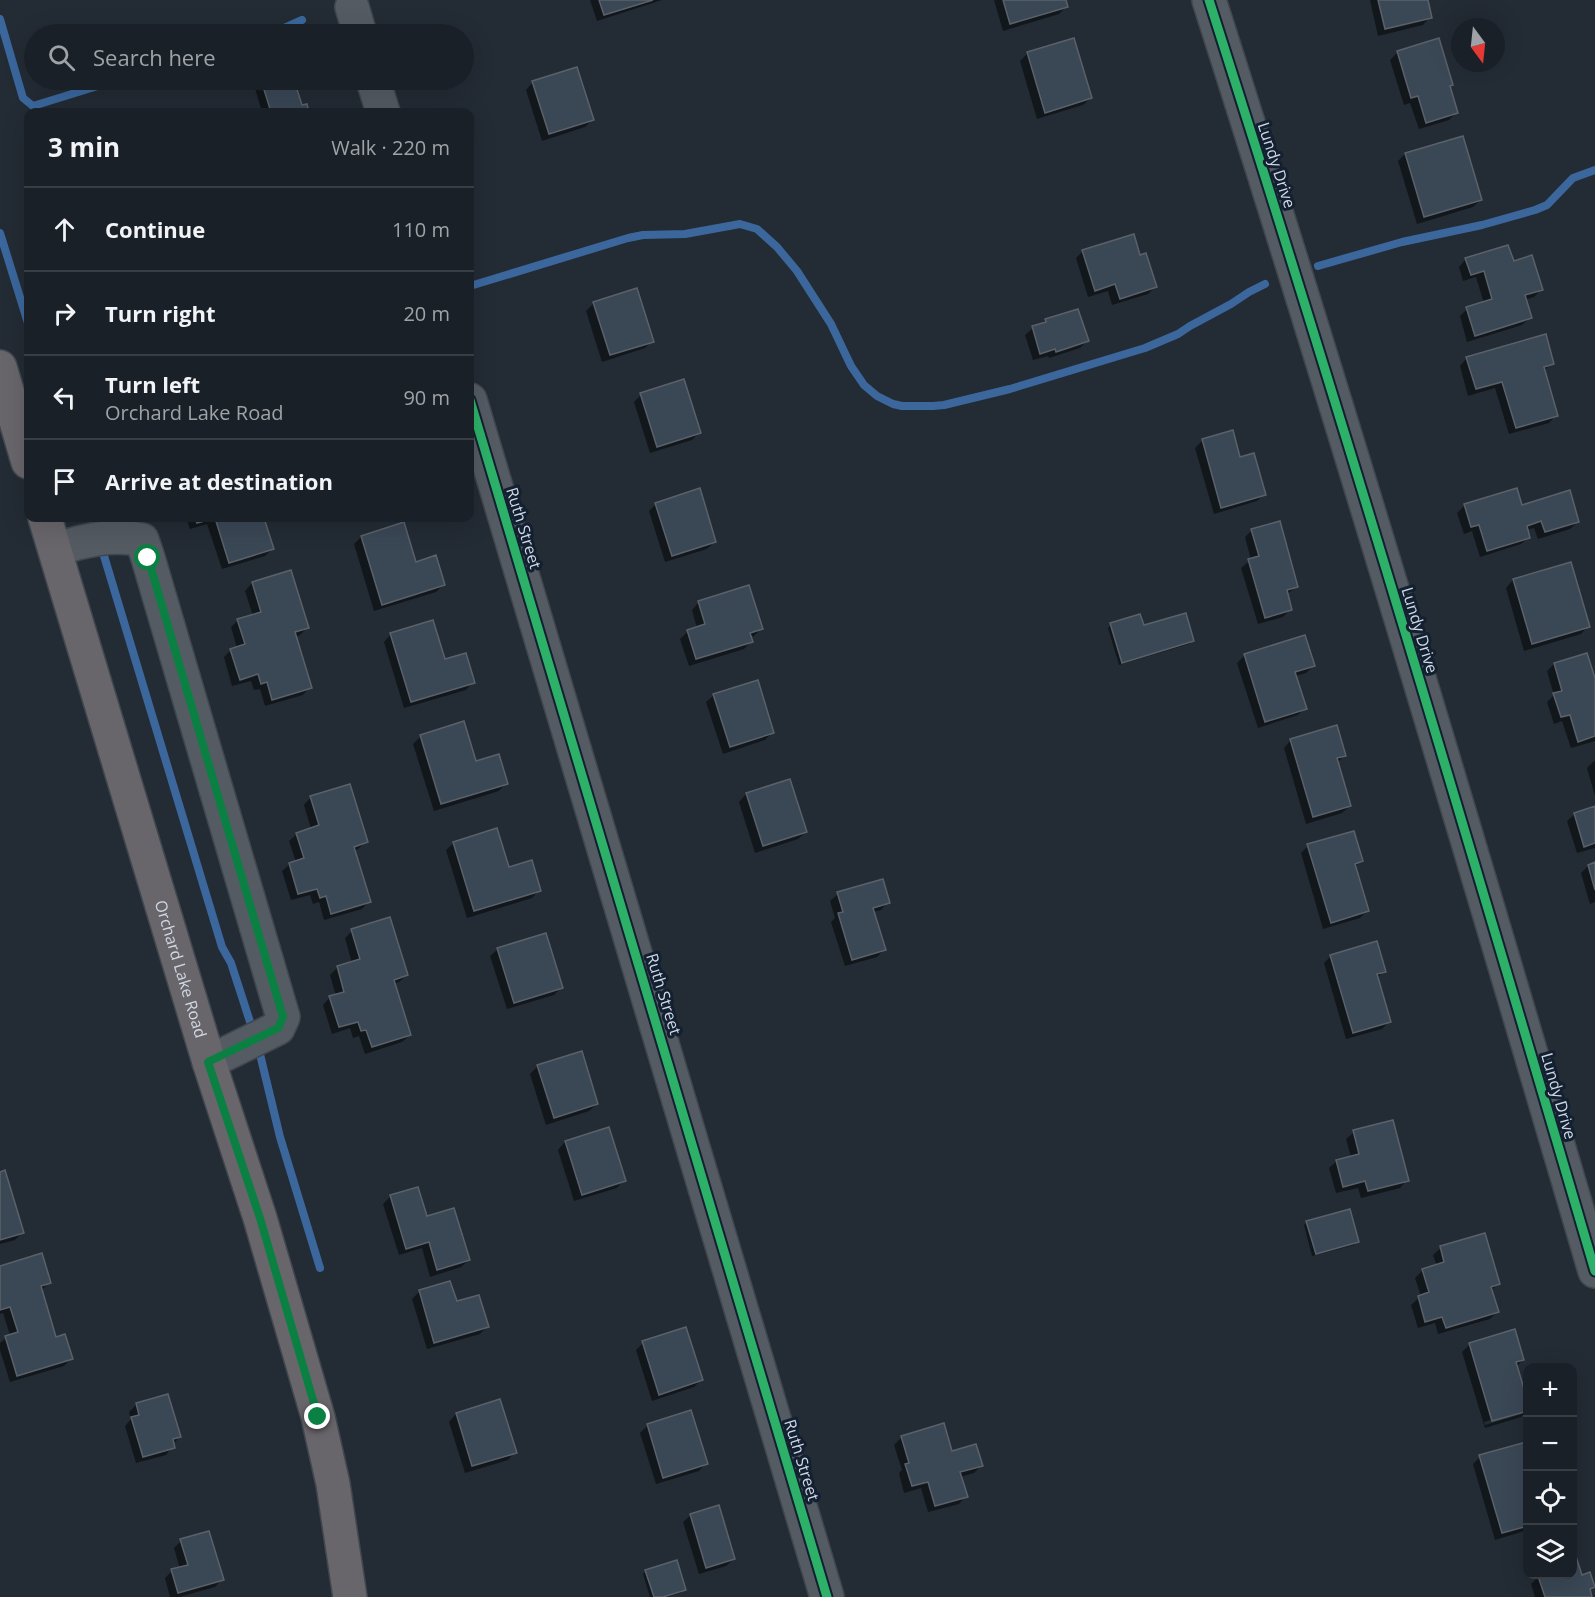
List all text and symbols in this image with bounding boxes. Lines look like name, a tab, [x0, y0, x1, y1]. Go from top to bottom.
north arrow	[1451, 18, 1505, 72]
search box	[24, 24, 474, 90]
icon: search	[45, 41, 78, 74]
text: Search here	[93, 42, 216, 72]
street label: Lundy Drive	[1253, 119, 1301, 211]
text: 3 min	[48, 129, 120, 165]
text: Walk · 220 m	[331, 134, 450, 161]
icon: ahead	[48, 213, 81, 246]
text: Continue	[105, 214, 205, 244]
text: 110 m	[392, 216, 450, 243]
icon: right	[48, 297, 81, 330]
text: Turn right	[105, 298, 216, 328]
text: 20 m	[403, 300, 450, 327]
text: Turn left	[105, 369, 200, 399]
icon: left	[48, 381, 81, 414]
text: 90 m	[403, 384, 450, 411]
text: Orchard Lake Road	[105, 399, 284, 426]
icon: arrive	[48, 465, 81, 498]
text: Arrive at destination	[105, 466, 333, 496]
street label: Ruth Street	[501, 485, 547, 572]
route start	[134, 544, 160, 570]
street label: Lundy Drive	[1396, 584, 1444, 676]
street label: Orchard Lake Road	[150, 897, 212, 1041]
street label: Ruth Street	[641, 951, 687, 1038]
street label: Lundy Drive	[1536, 1050, 1582, 1142]
map controls	[1523, 1363, 1577, 1579]
button: +	[1523, 1363, 1577, 1417]
route end	[304, 1403, 330, 1429]
street label: Ruth Street	[779, 1417, 825, 1504]
button: −	[1523, 1417, 1577, 1471]
button: locate	[1523, 1471, 1577, 1525]
button: layers	[1523, 1525, 1577, 1579]

